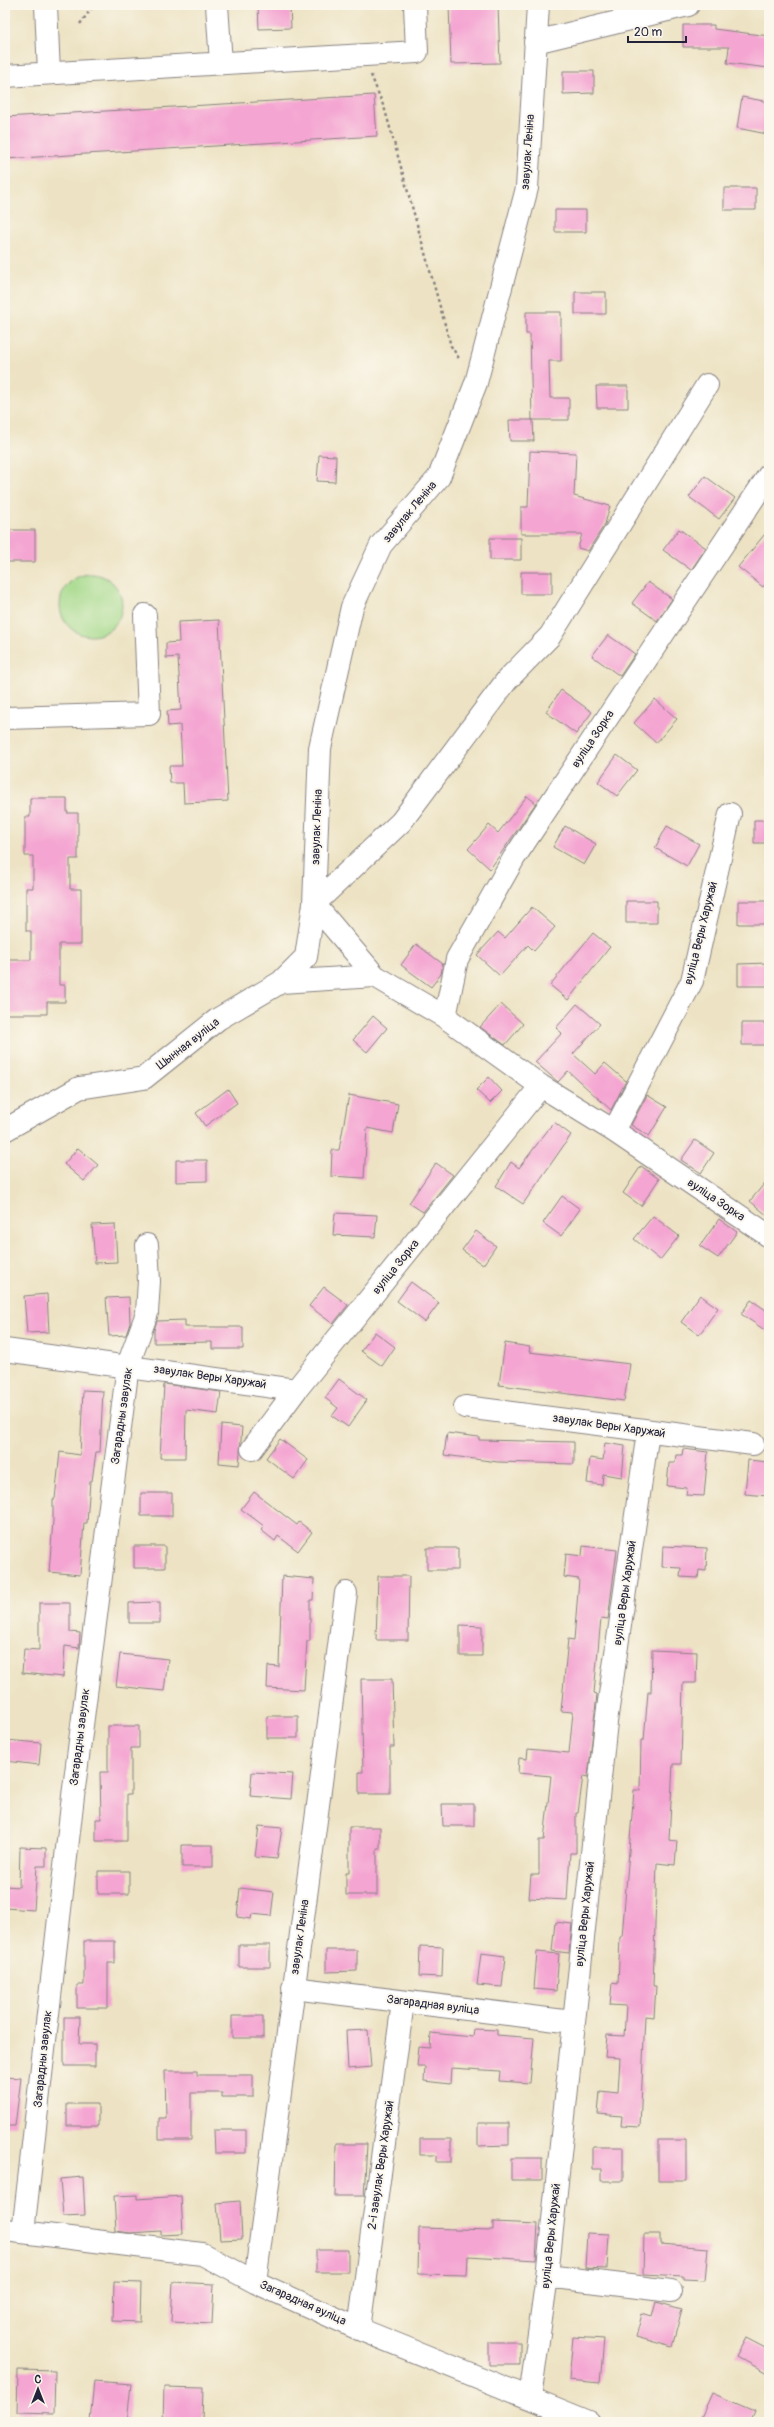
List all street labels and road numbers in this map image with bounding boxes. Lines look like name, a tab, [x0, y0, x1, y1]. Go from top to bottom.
street label: завулак Леніна	[518, 113, 538, 190]
street label: завулак Леніна	[380, 478, 440, 546]
street label: вуліца Зорка	[568, 707, 618, 771]
street label: завулак Леніна	[308, 788, 326, 865]
street label: вуліца Веры Харужай	[681, 880, 721, 986]
street label: Шынная вуліца	[153, 1014, 223, 1073]
street label: вуліца Зорка	[684, 1175, 748, 1225]
street label: вуліца Зорка	[369, 1236, 423, 1297]
street label: завулак Веры Харужай	[153, 1362, 268, 1392]
street label: Загарадны завулак	[108, 1367, 136, 1465]
street label: завулак Веры Харужай	[552, 1411, 667, 1441]
street label: вуліца Веры Харужай	[610, 1539, 640, 1646]
street label: Загарадны завулак	[67, 1688, 93, 1786]
street label: вуліца Веры Харужай	[572, 1860, 598, 1967]
street label: завулак Леніна	[287, 1898, 313, 1976]
street label: Загарадная вуліца	[386, 1992, 481, 2018]
street label: Загарадны завулак	[30, 2010, 56, 2108]
street label: 2-і завулак Веры Харужай	[365, 2099, 398, 2230]
street label: вуліца Веры Харужай	[538, 2182, 564, 2289]
street label: Загарадная вуліца	[257, 2277, 349, 2329]

